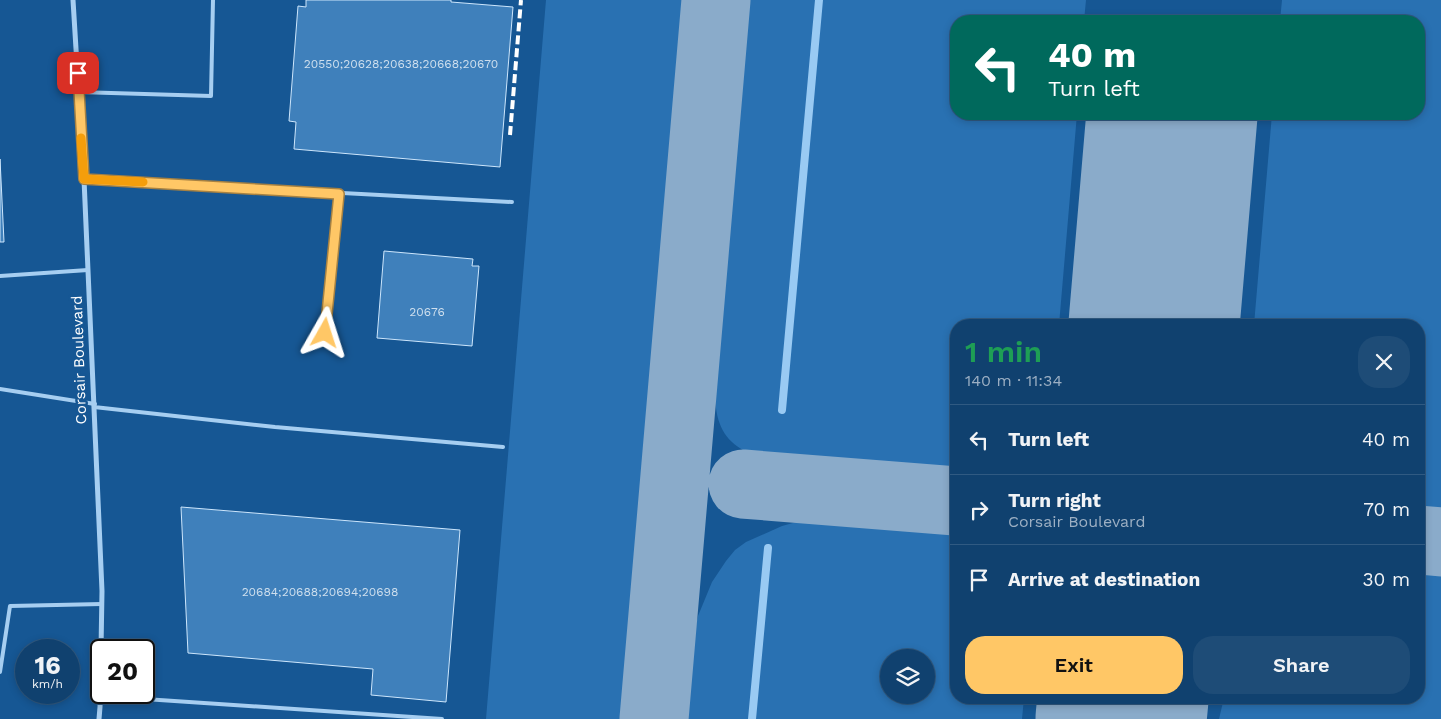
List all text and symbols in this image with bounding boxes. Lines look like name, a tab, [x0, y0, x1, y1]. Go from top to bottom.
text: 40 m	[1048, 34, 1136, 76]
icon: left	[965, 35, 1030, 100]
pin	[57, 52, 99, 94]
house number: 20550;20628;20638;20668;20670	[304, 57, 498, 71]
icon: arrive	[64, 59, 92, 87]
text: Turn left	[1048, 76, 1140, 101]
street label: Corsair Boulevard	[68, 295, 90, 425]
house number: 20676	[409, 305, 445, 319]
position arrow	[298, 306, 350, 358]
text: 1 min	[965, 334, 1042, 369]
button: close	[1358, 336, 1410, 388]
text: 140 m · 11:34	[965, 371, 1062, 390]
icon: left	[965, 426, 993, 454]
text: Turn left	[1008, 428, 1089, 451]
text: 40 m	[1362, 428, 1410, 451]
text: Turn right	[1008, 489, 1101, 512]
icon: right	[965, 496, 993, 524]
text: 70 m	[1363, 498, 1410, 521]
text: Corsair Boulevard	[1008, 512, 1145, 531]
icon: arrive	[965, 566, 993, 594]
text: Arrive at destination	[1008, 568, 1200, 591]
text: 30 m	[1363, 568, 1410, 591]
house number: 20684;20688;20694;20698	[242, 585, 398, 599]
button: Exit	[965, 636, 1183, 694]
button: Share	[1193, 636, 1410, 694]
speed limit sign: 20	[90, 639, 155, 704]
map controls	[880, 649, 935, 704]
button: layers	[880, 649, 935, 704]
text: 16	[34, 651, 61, 680]
text: km/h	[32, 677, 63, 691]

